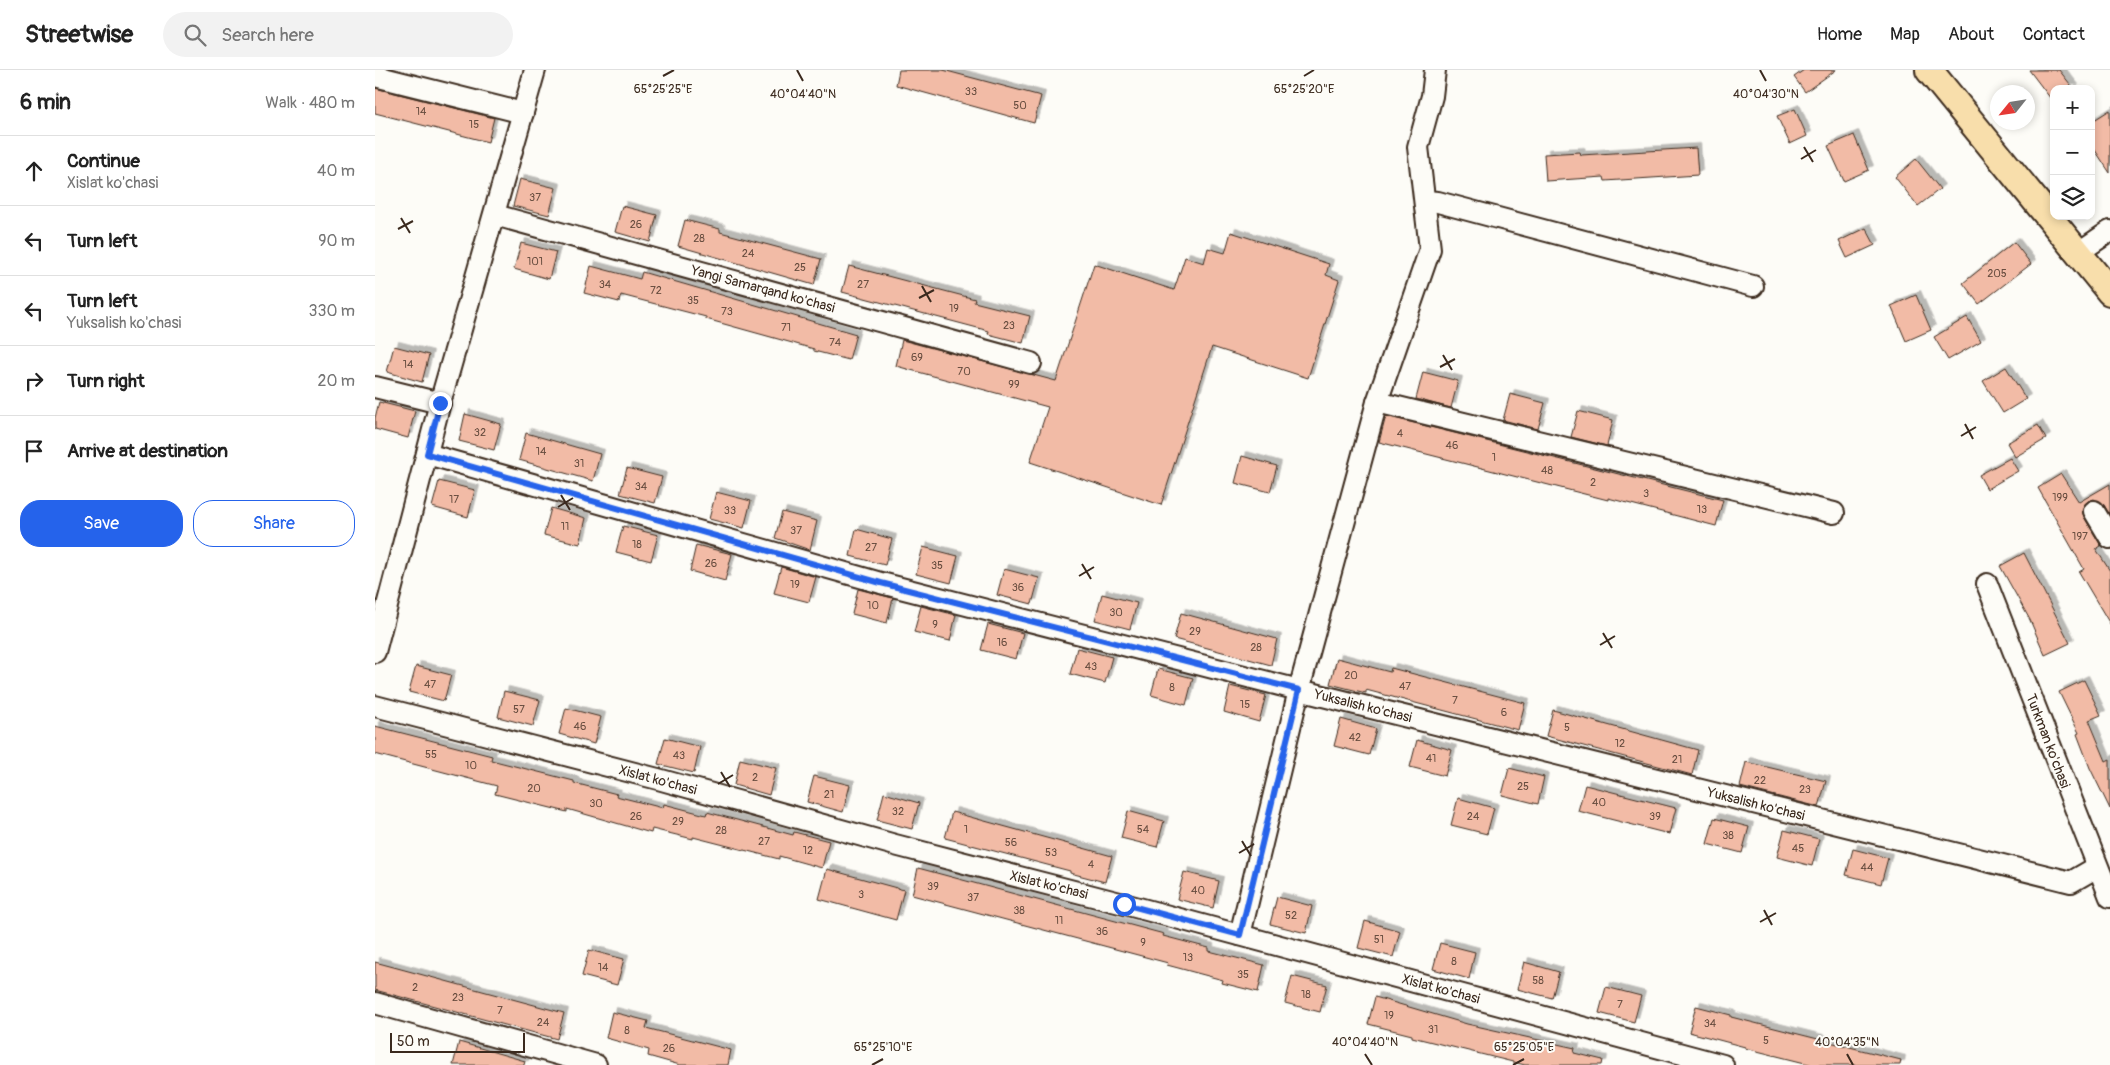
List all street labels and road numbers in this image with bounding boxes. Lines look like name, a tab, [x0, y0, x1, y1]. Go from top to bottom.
street label: Yangi Samarqand ko'chasi	[688, 261, 837, 317]
street label: Yuksalish ko'chasi	[1311, 685, 1414, 726]
street label: Turkman ko'chasi	[2022, 691, 2074, 791]
street label: Xislat ko'chasi	[617, 761, 699, 799]
street label: Yuksalish ko'chasi	[1704, 783, 1807, 824]
street label: Xislat ko'chasi	[1008, 867, 1090, 903]
street label: Xislat ko'chasi	[1400, 970, 1482, 1008]

